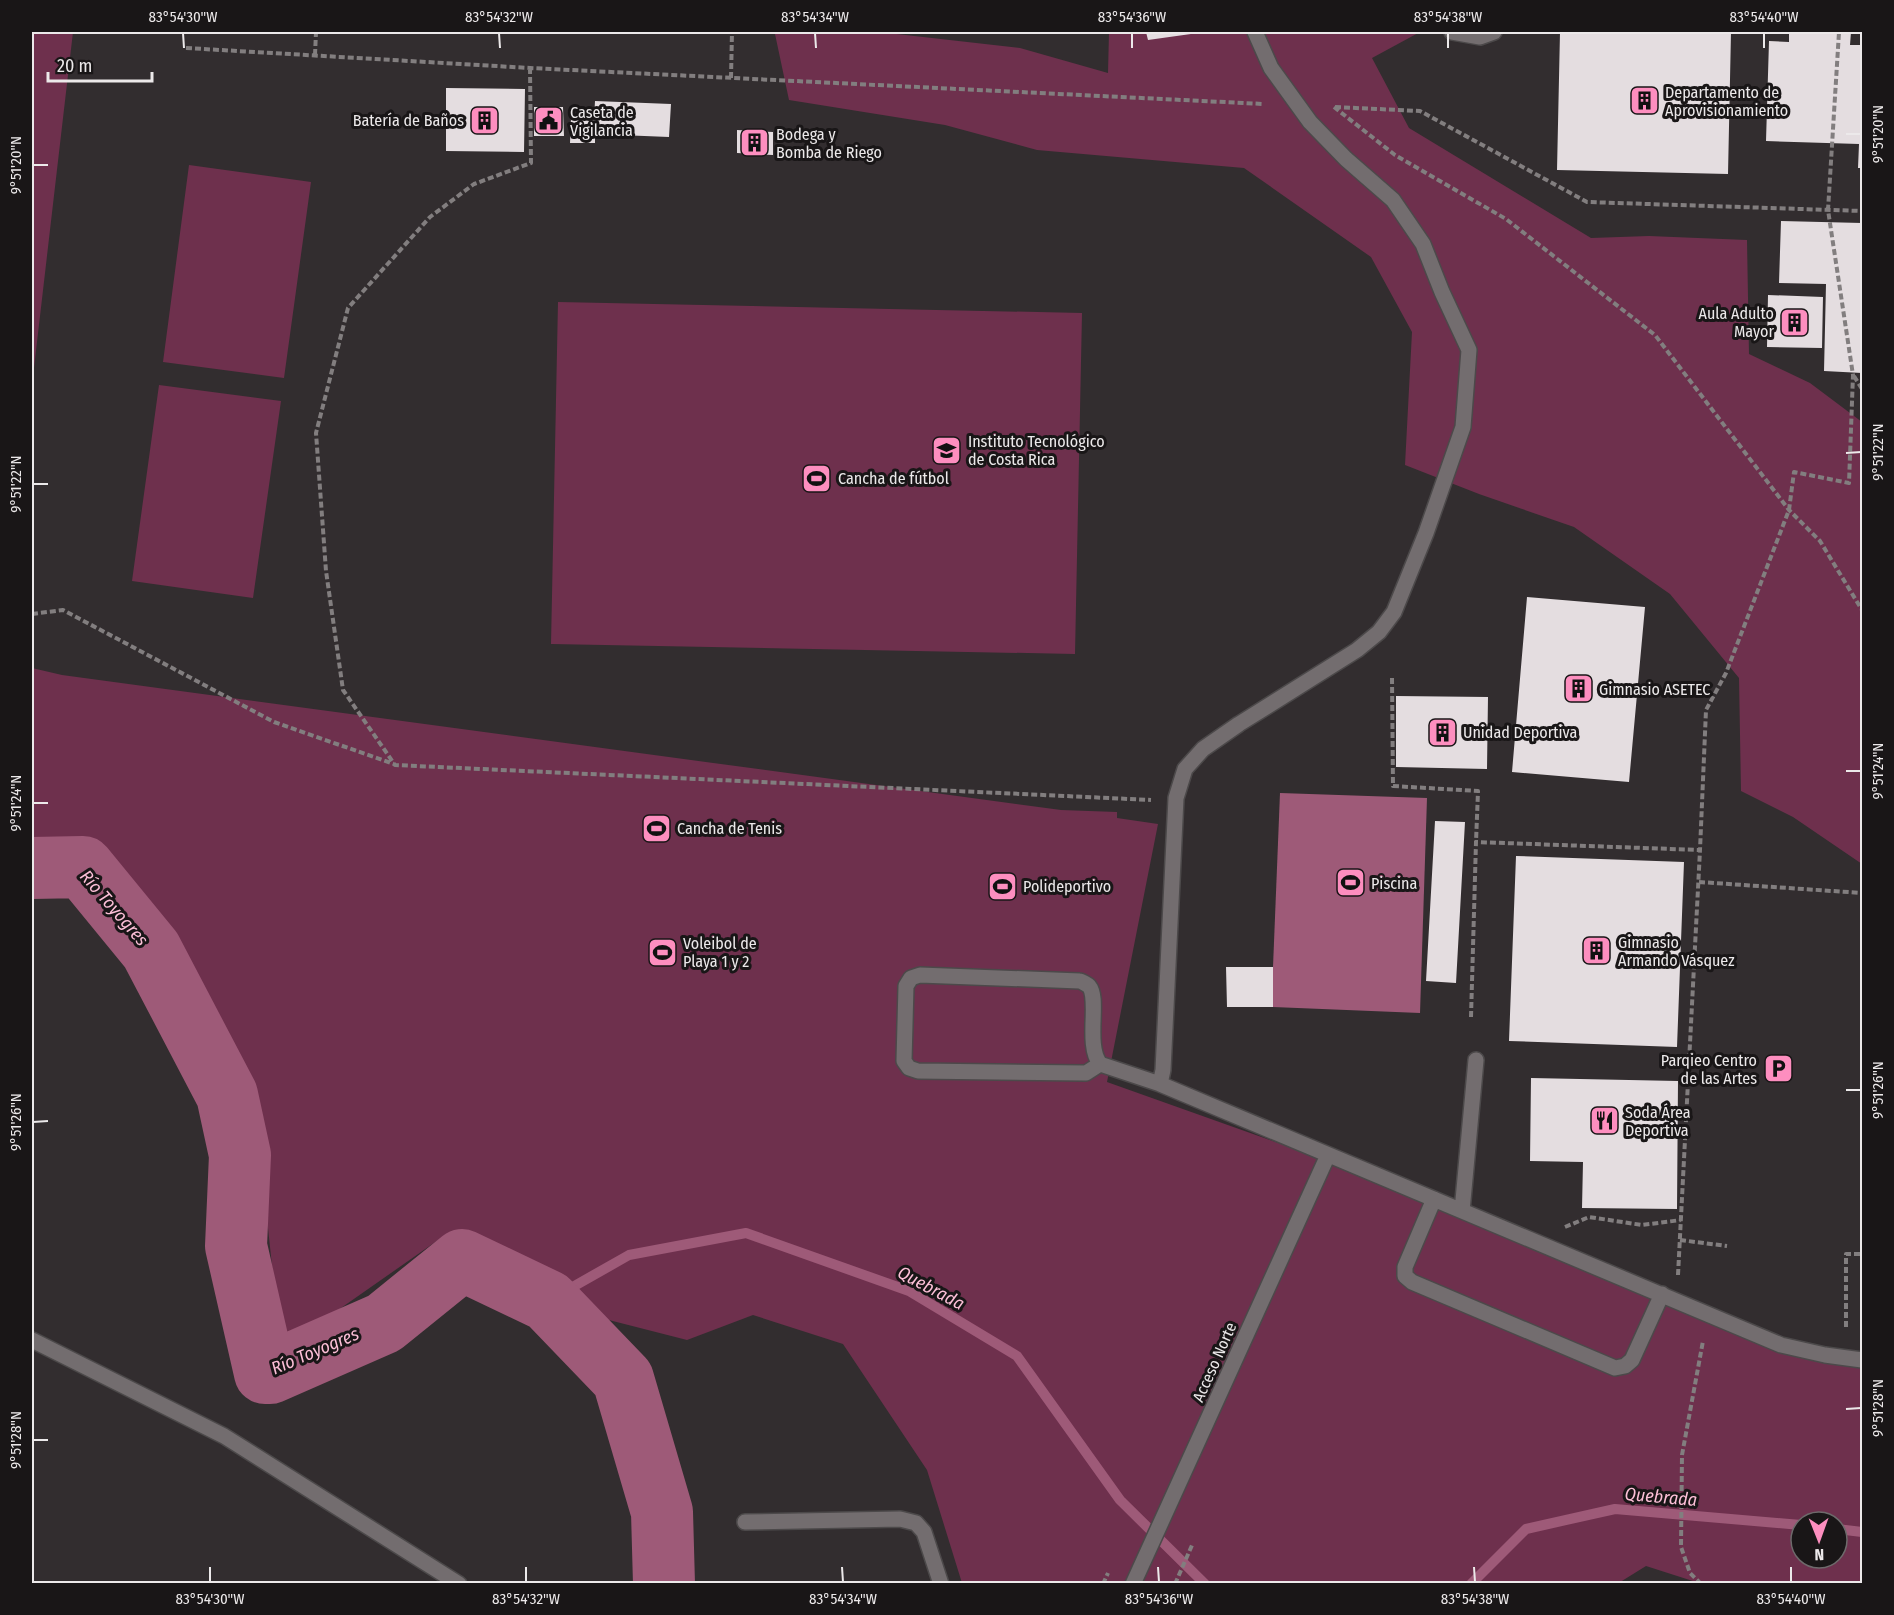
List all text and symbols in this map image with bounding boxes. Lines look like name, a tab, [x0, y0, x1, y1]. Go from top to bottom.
text: 83°54'30"W	[148, 8, 218, 26]
text: 83°54'32"W	[465, 8, 533, 26]
text: 83°54'34"W	[781, 8, 849, 26]
text: 83°54'36"W	[1098, 8, 1166, 26]
text: 83°54'38"W	[1414, 8, 1482, 26]
text: 83°54'40"W	[1730, 8, 1798, 26]
scale bar	[48, 45, 152, 83]
text: 20 m	[57, 55, 92, 77]
place label: Departamento de Aprovisionamiento	[1665, 83, 1788, 120]
building icon: Departamento de Aprovisionamiento	[1628, 85, 1660, 117]
place label: Caseta de Vigilancia	[570, 103, 634, 140]
building icon: Batería de Baños	[469, 104, 501, 136]
public building icon: Caseta de Vigilancia	[533, 105, 565, 137]
text: 9°51'20"N	[1869, 105, 1887, 163]
place label: Batería de Baños	[353, 111, 464, 130]
place label: Bodega y Bomba de Riego	[776, 125, 882, 162]
building icon: Bodega y Bomba de Riego	[739, 127, 771, 159]
text: 9°51'20"N	[7, 136, 25, 194]
place label: Aula Adulto Mayor	[1698, 304, 1774, 341]
building icon: Aula Adulto Mayor	[1779, 306, 1811, 338]
text: 9°51'22"N	[1869, 423, 1887, 481]
place label: Instituto Tecnológico de Costa Rica	[968, 432, 1105, 469]
school or university icon: Instituto Tecnológico de Costa Rica	[931, 434, 963, 466]
text: 9°51'22"N	[7, 455, 25, 513]
sports icon: Cancha de fútbol	[801, 462, 833, 494]
place label: Cancha de fútbol	[838, 469, 949, 488]
building icon: Gimnasio ASETEC	[1562, 673, 1594, 705]
place label: Gimnasio ASETEC	[1599, 680, 1710, 699]
building icon: Unidad Deportiva	[1426, 716, 1458, 748]
place label: Unidad Deportiva	[1463, 723, 1577, 742]
text: 9°51'24"N	[1869, 743, 1887, 799]
text: 9°51'24"N	[7, 775, 25, 831]
sports icon: Cancha de Tenis	[640, 812, 672, 844]
place label: Cancha de Tenis	[677, 819, 782, 838]
water label: Río Toyogres	[75, 866, 153, 951]
sports icon: Piscina	[1334, 867, 1366, 899]
sports icon: Polideportivo	[986, 870, 1018, 902]
place label: Piscina	[1371, 874, 1418, 893]
place label: Polideportivo	[1023, 877, 1111, 896]
place label: Gimnasio Armando Vásquez	[1618, 933, 1734, 970]
place label: Voleibol de Playa 1 y 2	[683, 934, 757, 971]
building icon: Gimnasio Armando Vásquez	[1581, 935, 1613, 967]
sports icon: Voleibol de Playa 1 y 2	[646, 936, 678, 968]
place label: Parqieo Centro de las Artes	[1661, 1051, 1757, 1088]
parking icon: Parqieo Centro de las Artes	[1762, 1053, 1794, 1085]
text: 9°51'26"N	[1869, 1061, 1887, 1119]
text: 9°51'26"N	[7, 1093, 25, 1151]
place label: Soda Área Deportiva	[1625, 1103, 1691, 1140]
restaurant icon: Soda Área Deportiva	[1588, 1105, 1620, 1137]
water label: Quebrada	[894, 1261, 968, 1315]
street label: Acceso Norte	[1188, 1319, 1240, 1405]
water label: Río Toyogres	[268, 1323, 363, 1379]
text: 9°51'28"N	[1869, 1379, 1887, 1437]
text: 9°51'28"N	[7, 1411, 25, 1469]
water label: Quebrada	[1624, 1483, 1698, 1511]
north arrow	[1789, 1510, 1849, 1570]
text: N	[1814, 1545, 1824, 1564]
text: 83°54'30"W	[175, 1590, 245, 1608]
text: 83°54'32"W	[492, 1590, 560, 1608]
text: 83°54'34"W	[809, 1590, 877, 1608]
text: 83°54'36"W	[1125, 1590, 1193, 1608]
text: 83°54'38"W	[1441, 1590, 1509, 1608]
text: 83°54'40"W	[1757, 1590, 1825, 1608]

